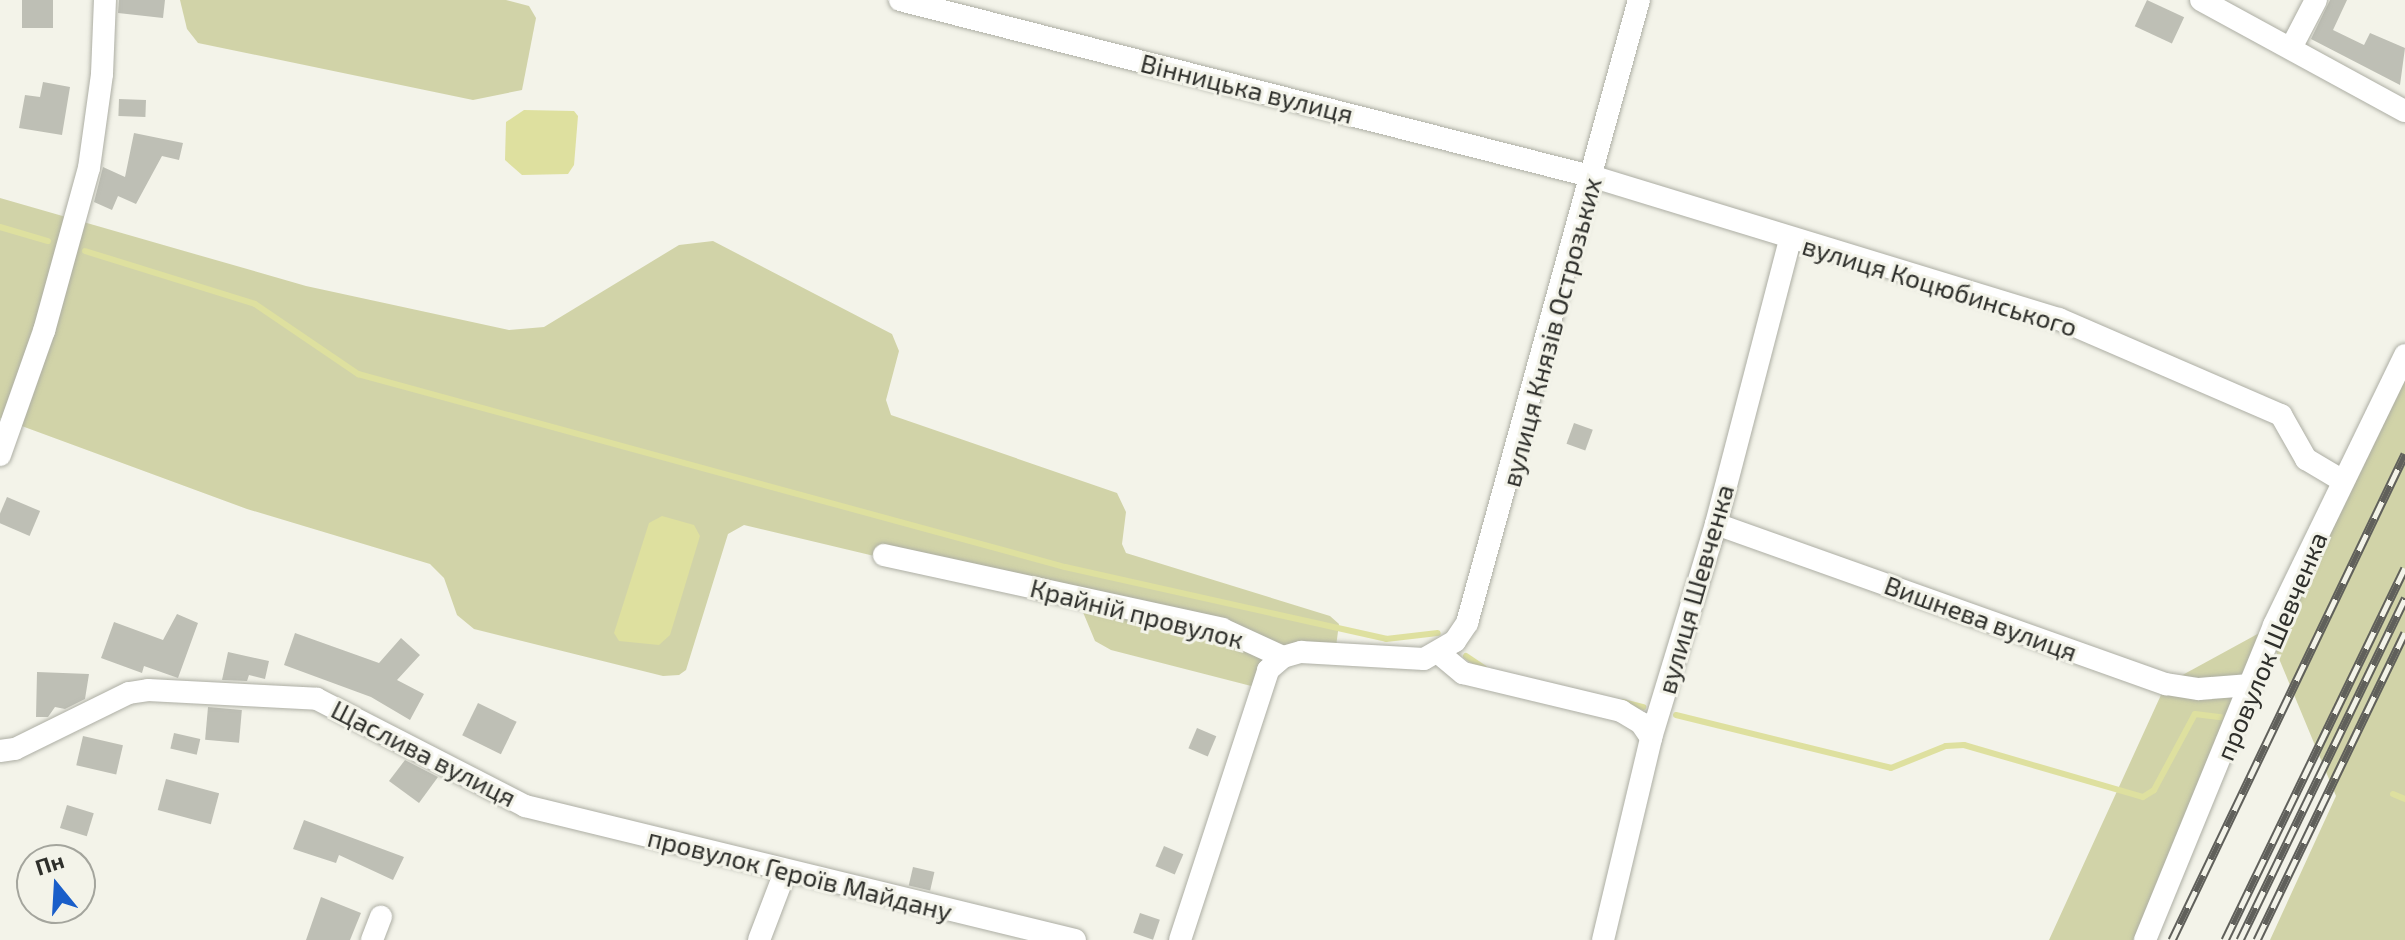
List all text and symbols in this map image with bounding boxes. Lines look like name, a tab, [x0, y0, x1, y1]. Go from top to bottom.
street label: Вінницька вулиця	[1138, 47, 1356, 129]
street label: вулиця Князів Острозьких	[1495, 174, 1607, 490]
street label: вулиця Коцюбинського	[1799, 229, 2081, 343]
street label: вулиця Шевченка	[1650, 481, 1740, 697]
street label: провулок Шевченка	[2209, 527, 2333, 765]
street label: Вишнева вулиця	[1880, 569, 2082, 667]
street label: Крайній провулок	[1027, 571, 1247, 655]
street label: Щаслива вулиця	[327, 693, 521, 813]
street label: провулок Героїв Майдану	[645, 821, 955, 927]
north arrow	[16, 844, 96, 924]
text: Пн	[32, 846, 67, 880]

